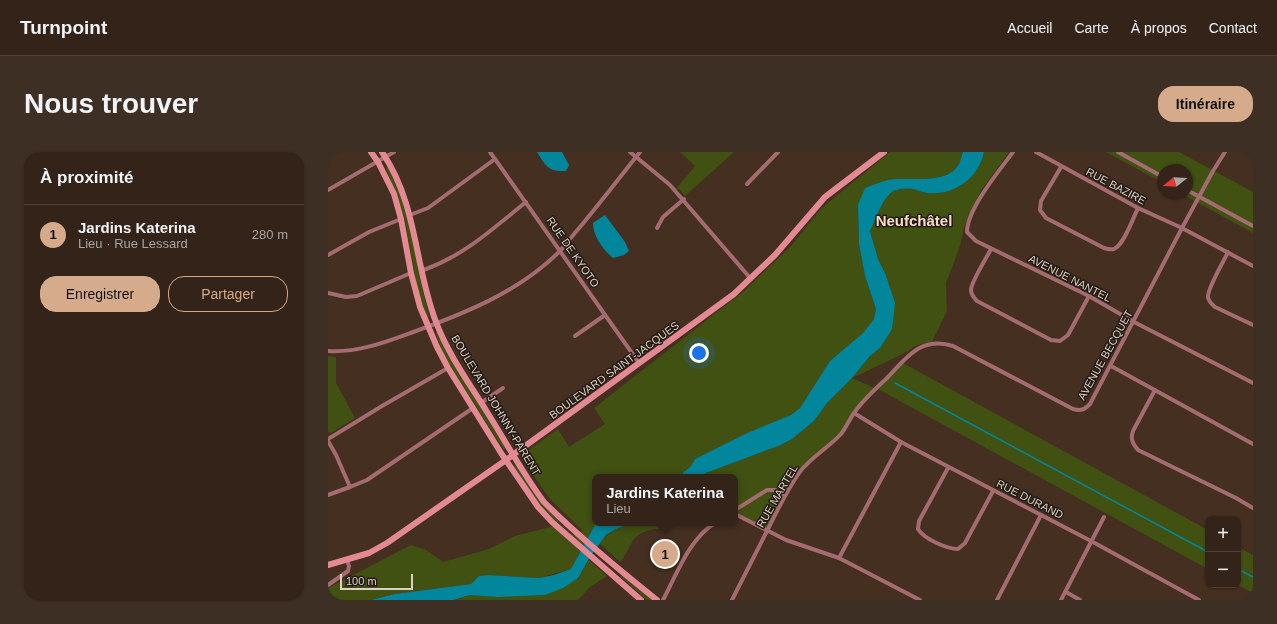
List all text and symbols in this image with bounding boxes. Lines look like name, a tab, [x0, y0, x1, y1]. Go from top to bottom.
text: Turnpoint	[20, 17, 107, 38]
text: Accueil	[1007, 20, 1052, 36]
text: Carte	[1074, 20, 1109, 36]
text: À propos	[1131, 20, 1187, 36]
text: Contact	[1209, 20, 1257, 36]
button: Itinéraire	[1158, 86, 1253, 122]
text: Nous trouver	[24, 88, 198, 119]
north arrow	[1157, 164, 1193, 200]
street label: RUE BAZIRE	[1084, 165, 1148, 207]
text: À proximité	[40, 168, 134, 187]
district label: Neufchâtel	[876, 212, 952, 229]
street label: RUE DE KYOTO	[544, 215, 602, 290]
text: Jardins Katerina	[78, 219, 196, 236]
text: 1	[49, 227, 57, 242]
text: 280 m	[252, 227, 288, 242]
text: Lieu · Rue Lessard	[78, 236, 188, 251]
street label: AVENUE NANTEL	[1027, 252, 1113, 304]
button: Enregistrer	[40, 276, 160, 312]
button: Partager	[168, 276, 288, 312]
street label: AVENUE BECQUET	[1075, 308, 1135, 402]
street label: BOULEVARD SAINT-JACQUES	[547, 319, 681, 421]
street label: BOULEVARD JOHNNY-PARENT	[449, 333, 543, 478]
your location	[689, 343, 709, 363]
street label: RUE MARTEL	[754, 462, 800, 530]
popup	[592, 474, 738, 526]
street label: RUE DURAND	[995, 477, 1065, 521]
text: Jardins Katerina	[606, 484, 724, 501]
text: Lieu	[606, 501, 631, 516]
map controls	[1205, 516, 1241, 588]
button: +	[1205, 516, 1241, 552]
pin: 1	[652, 539, 678, 569]
button: −	[1205, 552, 1241, 588]
scale bar	[340, 572, 413, 591]
text: 100 m	[346, 575, 377, 587]

